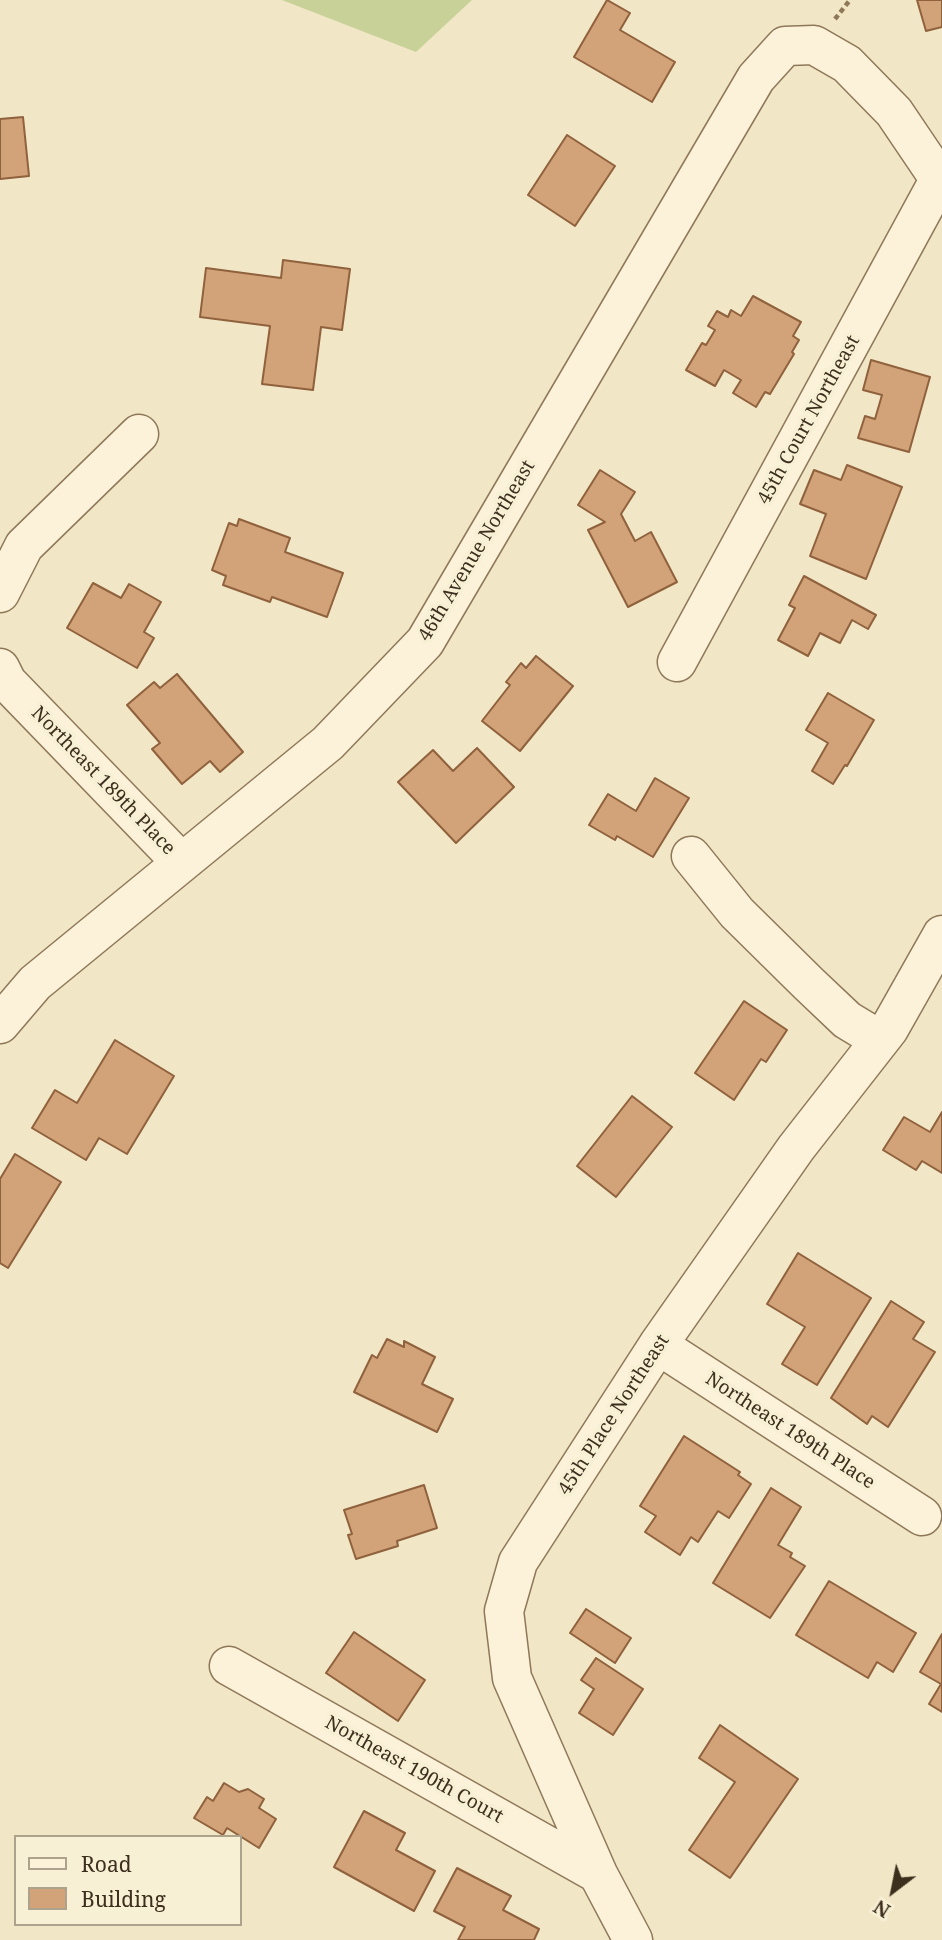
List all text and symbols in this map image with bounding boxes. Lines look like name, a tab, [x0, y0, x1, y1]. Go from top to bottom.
street label: 45th Court Northeast	[753, 332, 865, 508]
street label: 46th Avenue Northeast	[414, 456, 540, 646]
street label: Northeast 189th Place	[26, 702, 180, 860]
street label: 45th Place Northeast	[554, 1330, 674, 1500]
street label: Northeast 189th Place	[701, 1368, 879, 1494]
street label: Northeast 190th Court	[321, 1712, 507, 1828]
legend	[14, 1835, 242, 1926]
text: Road	[81, 1850, 132, 1878]
north arrow	[858, 1856, 928, 1926]
text: Building	[81, 1885, 166, 1913]
text: N	[869, 1894, 895, 1924]

